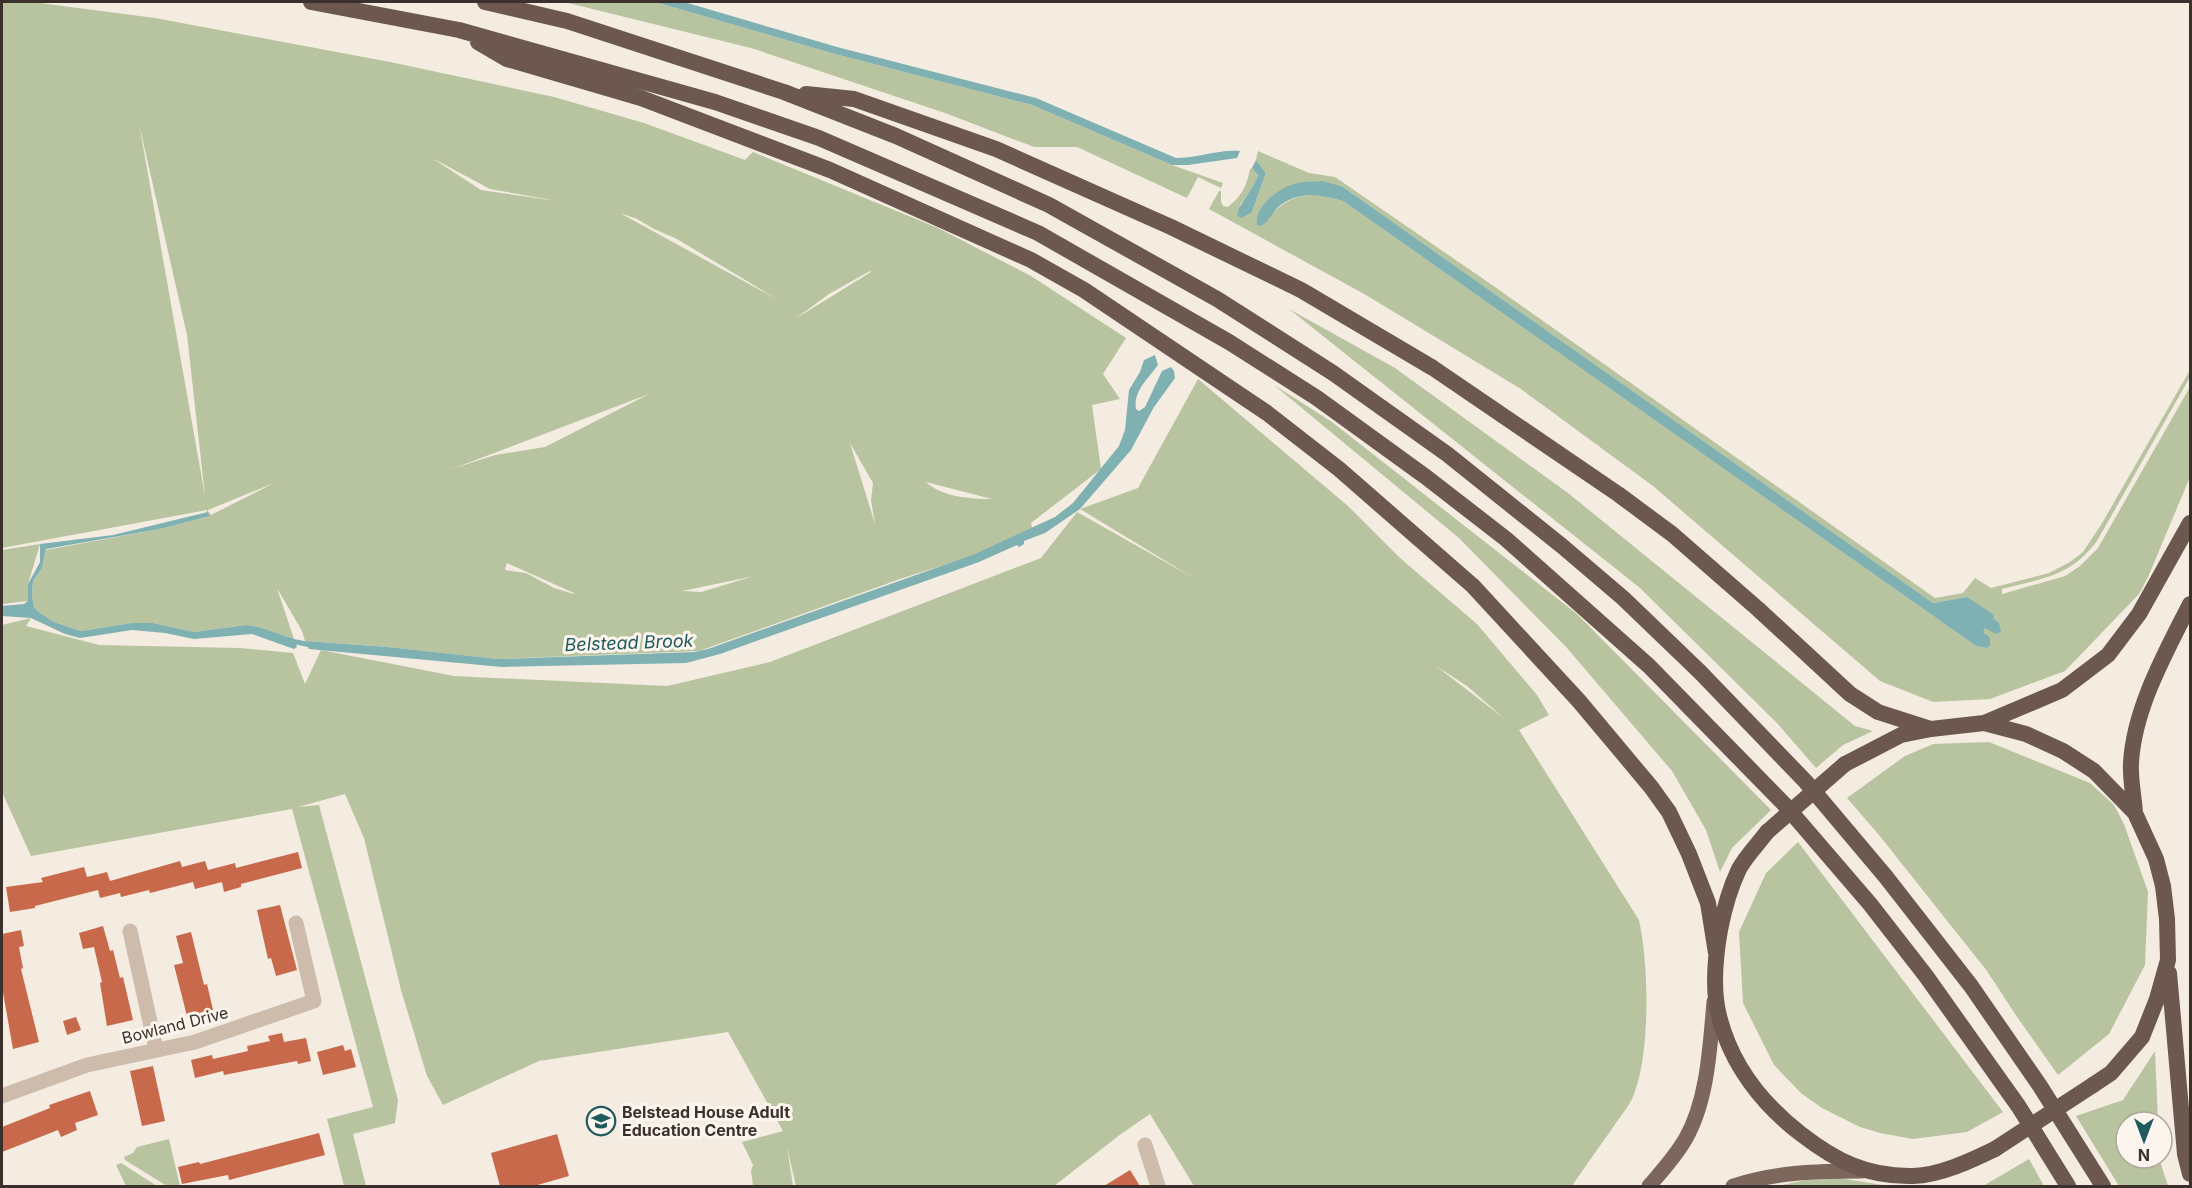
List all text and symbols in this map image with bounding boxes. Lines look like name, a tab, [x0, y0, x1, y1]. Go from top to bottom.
water label: Belstead Brook	[564, 630, 695, 655]
street label: Bowland Drive	[120, 1002, 230, 1048]
place label: Belstead House Adult Education Centre	[622, 1102, 790, 1140]
school or university icon: Belstead House Adult Education Centre	[585, 1105, 617, 1137]
north arrow	[2114, 1110, 2174, 1170]
text: N	[2138, 1145, 2150, 1165]

